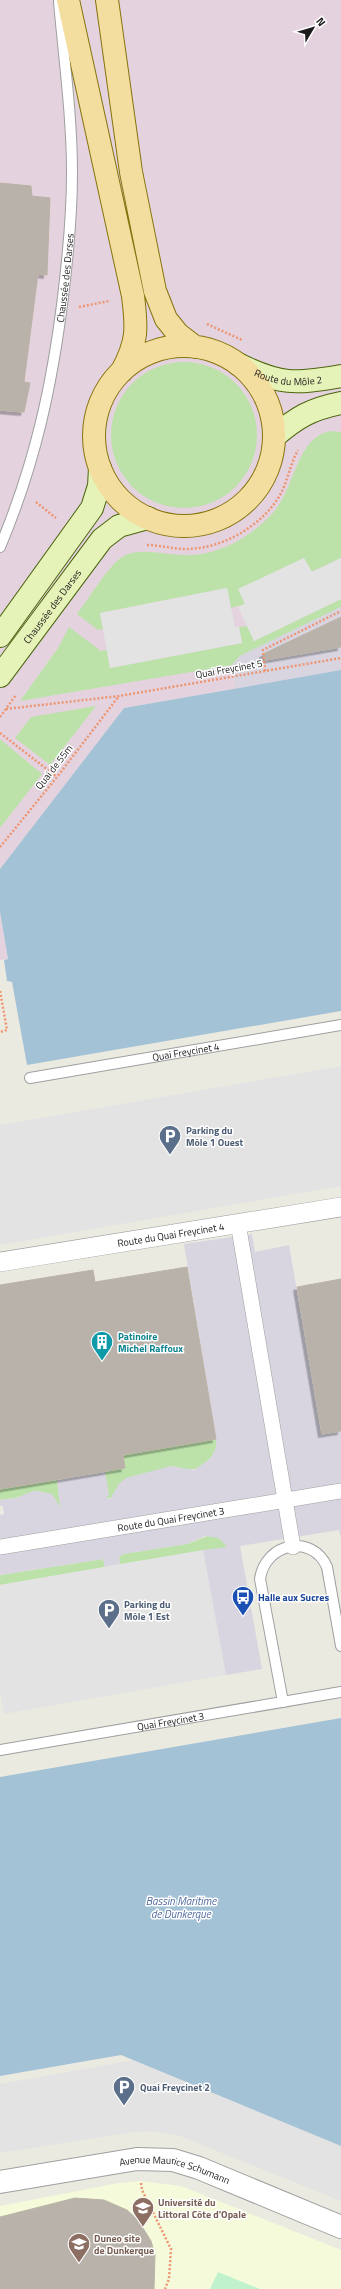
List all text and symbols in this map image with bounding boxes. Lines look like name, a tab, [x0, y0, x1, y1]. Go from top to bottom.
north arrow	[293, 8, 333, 48]
text: N	[312, 14, 330, 30]
street label: Chaussée des Darses	[52, 232, 77, 323]
street label: Route du Môle 2	[252, 365, 323, 389]
street label: Chaussée des Darses	[19, 566, 85, 647]
street label: Quai Freycinet 5	[194, 656, 264, 682]
street label: Quai de 55m	[32, 741, 76, 793]
street label: Quai Freycinet 4	[151, 1038, 221, 1065]
parking icon: Parking du Môle 1 Ouest	[157, 1123, 183, 1156]
place label: Parking du Môle 1 Ouest	[186, 1123, 244, 1150]
street label: Route du Quai Freycinet 4	[116, 1218, 226, 1250]
building icon: Patinoire Michel Raffoux	[89, 1329, 115, 1362]
place label: Patinoire Michel Raffoux	[118, 1329, 183, 1356]
street label: Route du Quai Freycinet 3	[116, 1503, 225, 1535]
bus stop icon: Halle aux Sucres	[230, 1584, 256, 1617]
place label: Halle aux Sucres	[258, 1590, 329, 1605]
parking icon: Parking du Môle 1 Est	[96, 1597, 122, 1630]
place label: Parking du Môle 1 Est	[124, 1597, 171, 1624]
street label: Quai Freycinet 3	[136, 1708, 205, 1734]
water label: Bassin Maritime de Dunkerque	[146, 1893, 217, 1922]
parking icon: Quai Freycinet 2	[111, 2074, 137, 2107]
place label: Quai Freycinet 2	[140, 2080, 210, 2095]
street label: Avenue Maurice Schumann	[118, 2151, 232, 2188]
school or university icon: Université du Littoral Côte d'Opale	[130, 2195, 156, 2228]
place label: Université du Littoral Côte d'Opale	[158, 2195, 246, 2222]
school or university icon: Duneo site de Dunkerque	[66, 2231, 92, 2264]
place label: Duneo site de Dunkerque	[94, 2231, 154, 2258]

